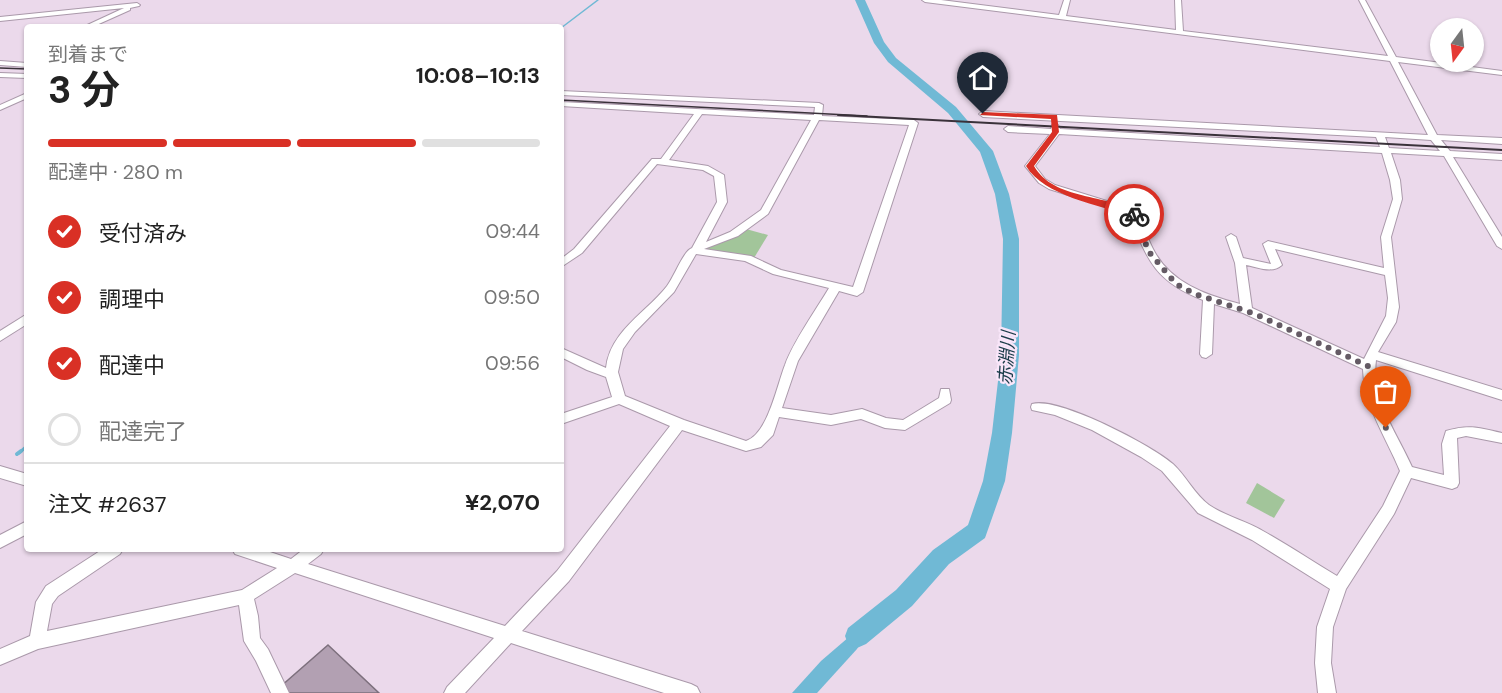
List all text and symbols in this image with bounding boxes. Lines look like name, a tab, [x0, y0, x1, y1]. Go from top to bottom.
north arrow	[1430, 18, 1484, 72]
map controls	[1430, 18, 1484, 72]
text: 到着まで	[48, 41, 128, 67]
pin	[957, 52, 1008, 114]
text: 10:08–10:13	[416, 61, 540, 90]
icon: home	[966, 61, 999, 94]
text: 3 分	[48, 64, 120, 115]
text: 配達中 · 280 m	[48, 159, 183, 185]
courier	[1104, 184, 1164, 244]
icon: bike	[1118, 198, 1151, 231]
icon: check	[48, 215, 81, 248]
text: 09:44	[485, 218, 540, 244]
text: 受付済み	[99, 219, 187, 248]
icon: check	[48, 281, 81, 314]
text: 09:50	[484, 284, 540, 310]
text: 調理中	[99, 285, 165, 314]
water label: 赤淵川	[993, 328, 1021, 386]
icon: check	[48, 347, 81, 380]
text: 09:56	[485, 350, 540, 376]
text: 配達中	[99, 351, 165, 380]
pin	[1360, 366, 1411, 428]
icon: bag	[1369, 375, 1402, 408]
text: 配達完了	[99, 417, 187, 446]
text: ¥2,070	[465, 488, 540, 517]
text: 注文 #2637	[48, 490, 166, 519]

